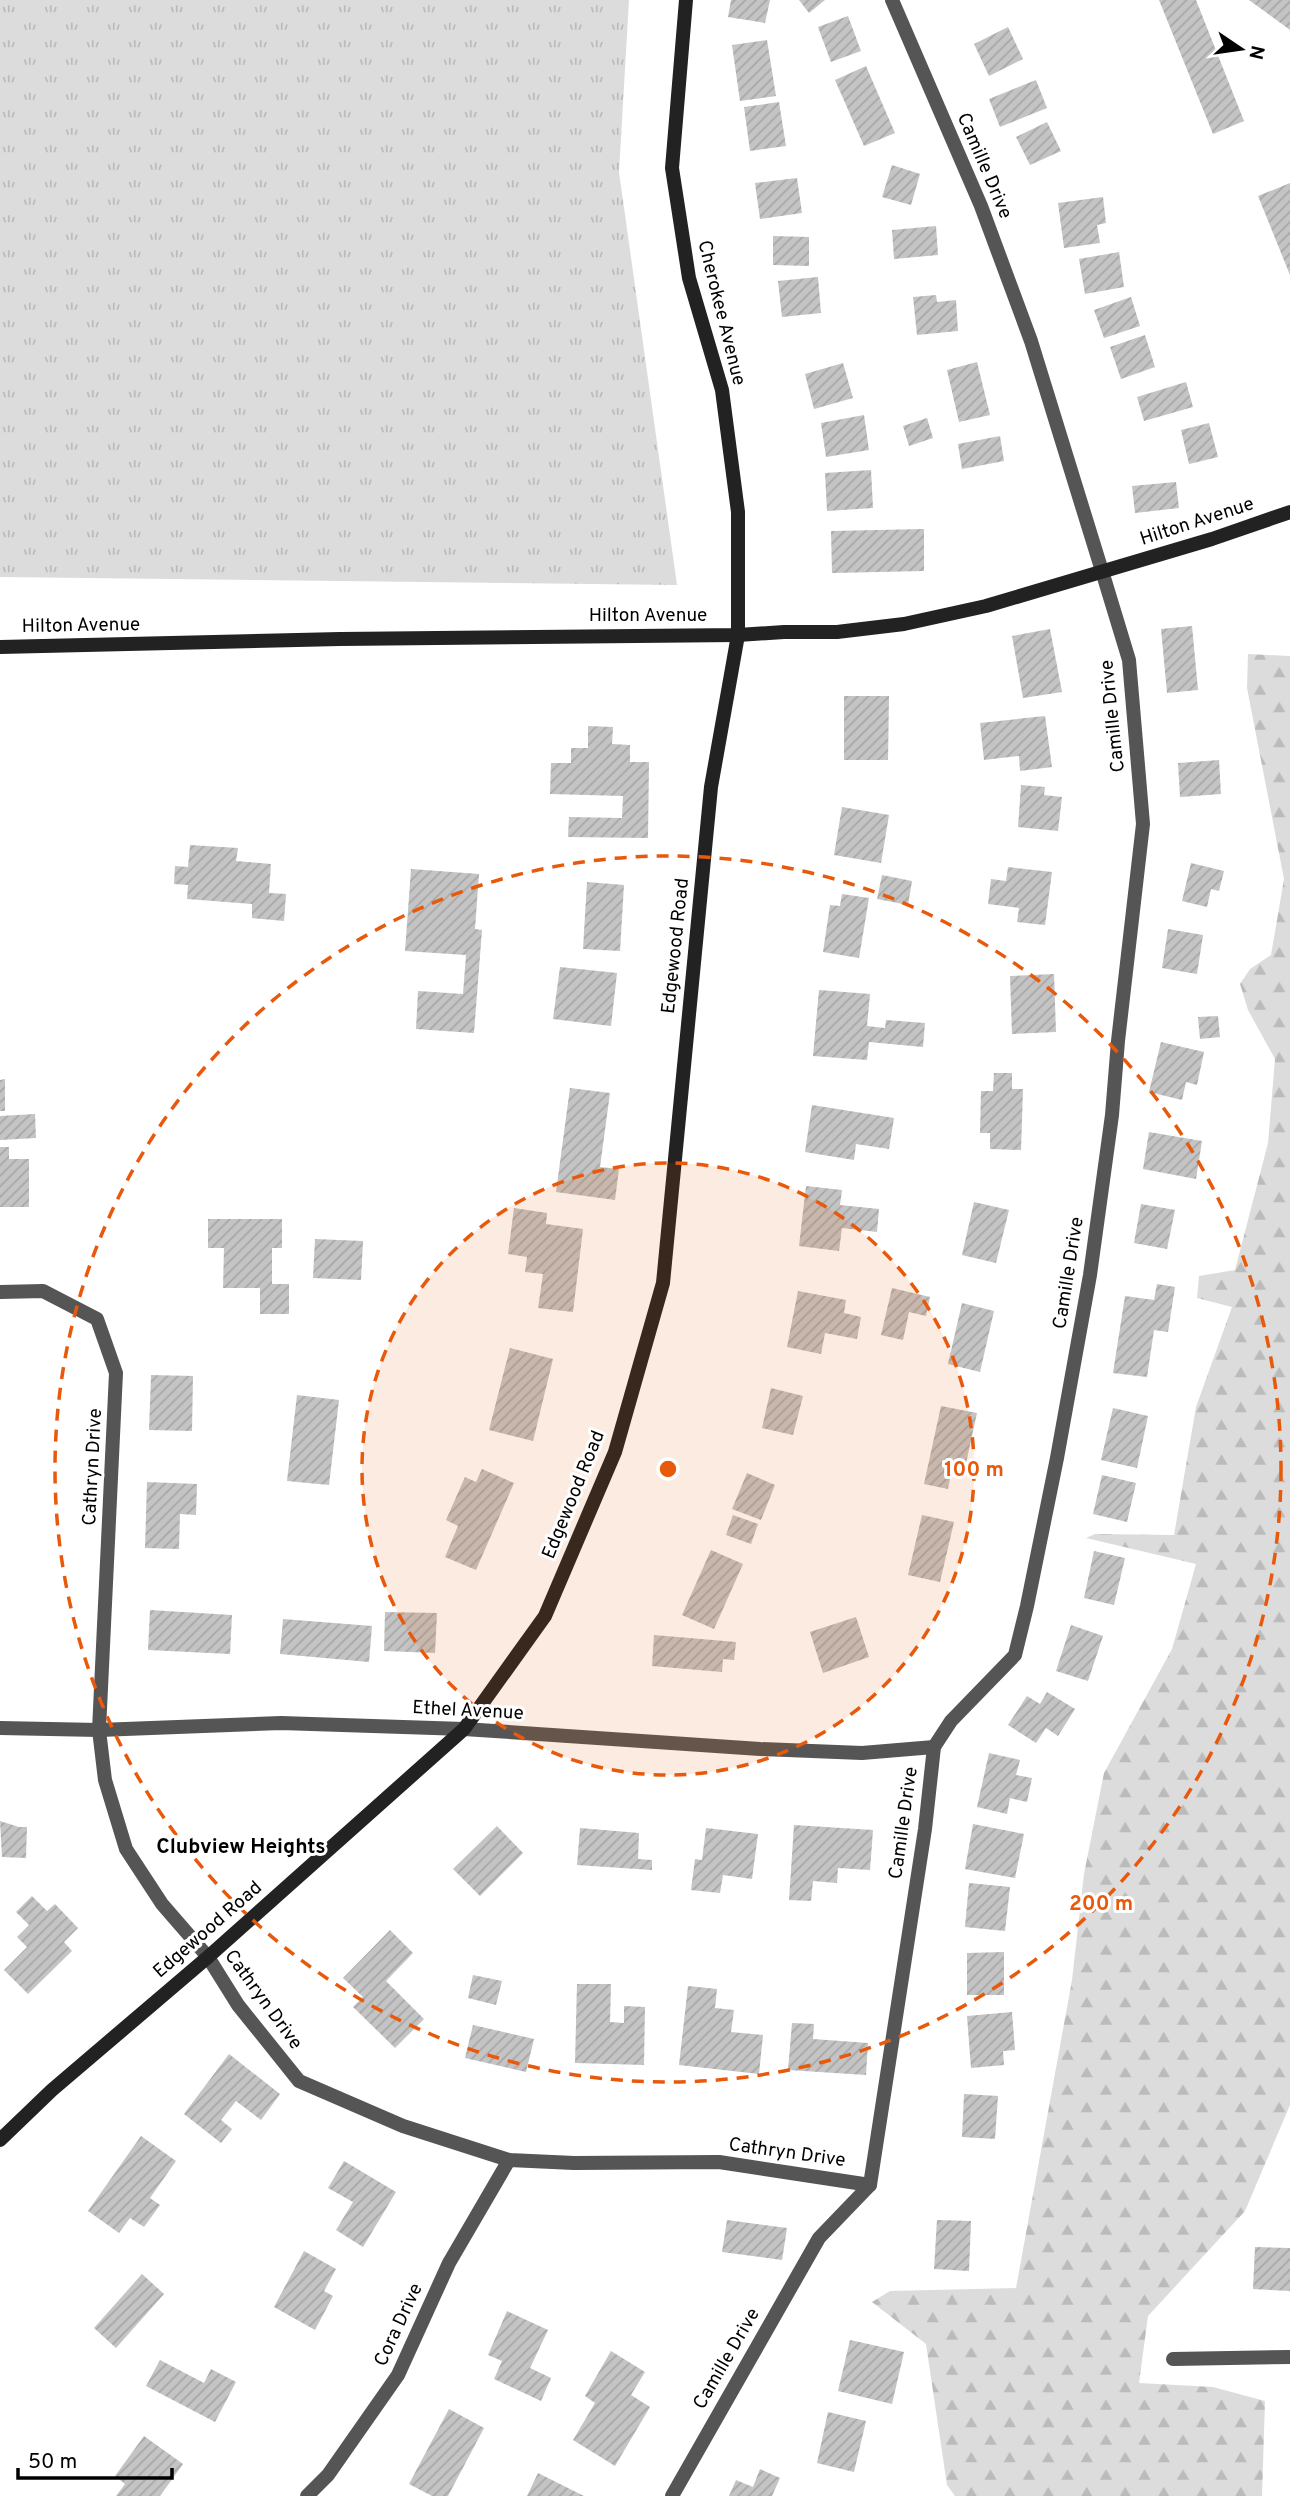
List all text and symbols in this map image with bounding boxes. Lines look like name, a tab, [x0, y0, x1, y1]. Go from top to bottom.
north arrow	[1206, 14, 1276, 84]
text: N	[1242, 43, 1269, 62]
street label: Camille Drive	[951, 109, 1017, 223]
street label: Cherokee Avenue	[691, 238, 751, 388]
street label: Hilton Avenue	[1137, 492, 1257, 552]
street label: Hilton Avenue	[589, 604, 707, 628]
street label: Hilton Avenue	[22, 613, 140, 639]
street label: Camille Drive	[1095, 659, 1131, 773]
street label: Edgewood Road	[657, 877, 695, 1015]
street label: Camille Drive	[1048, 1215, 1090, 1331]
street label: Cathryn Drive	[78, 1408, 108, 1526]
street label: Edgewood Road	[537, 1427, 611, 1563]
centre of rings	[656, 1457, 680, 1481]
text: 100 m	[944, 1457, 1004, 1484]
street label: Ethel Avenue	[412, 1696, 524, 1726]
street label: Camille Drive	[884, 1765, 924, 1881]
district label: Clubview Heights	[156, 1834, 326, 1861]
street label: Edgewood Road	[149, 1876, 267, 1984]
text: 200 m	[1069, 1891, 1133, 1918]
street label: Cathryn Drive	[219, 1945, 307, 2055]
street label: Cathryn Drive	[727, 2133, 847, 2173]
street label: Cora Drive	[369, 2279, 429, 2371]
street label: Camille Drive	[688, 2304, 766, 2414]
scale bar	[18, 2436, 172, 2480]
text: 50 m	[28, 2449, 77, 2476]

